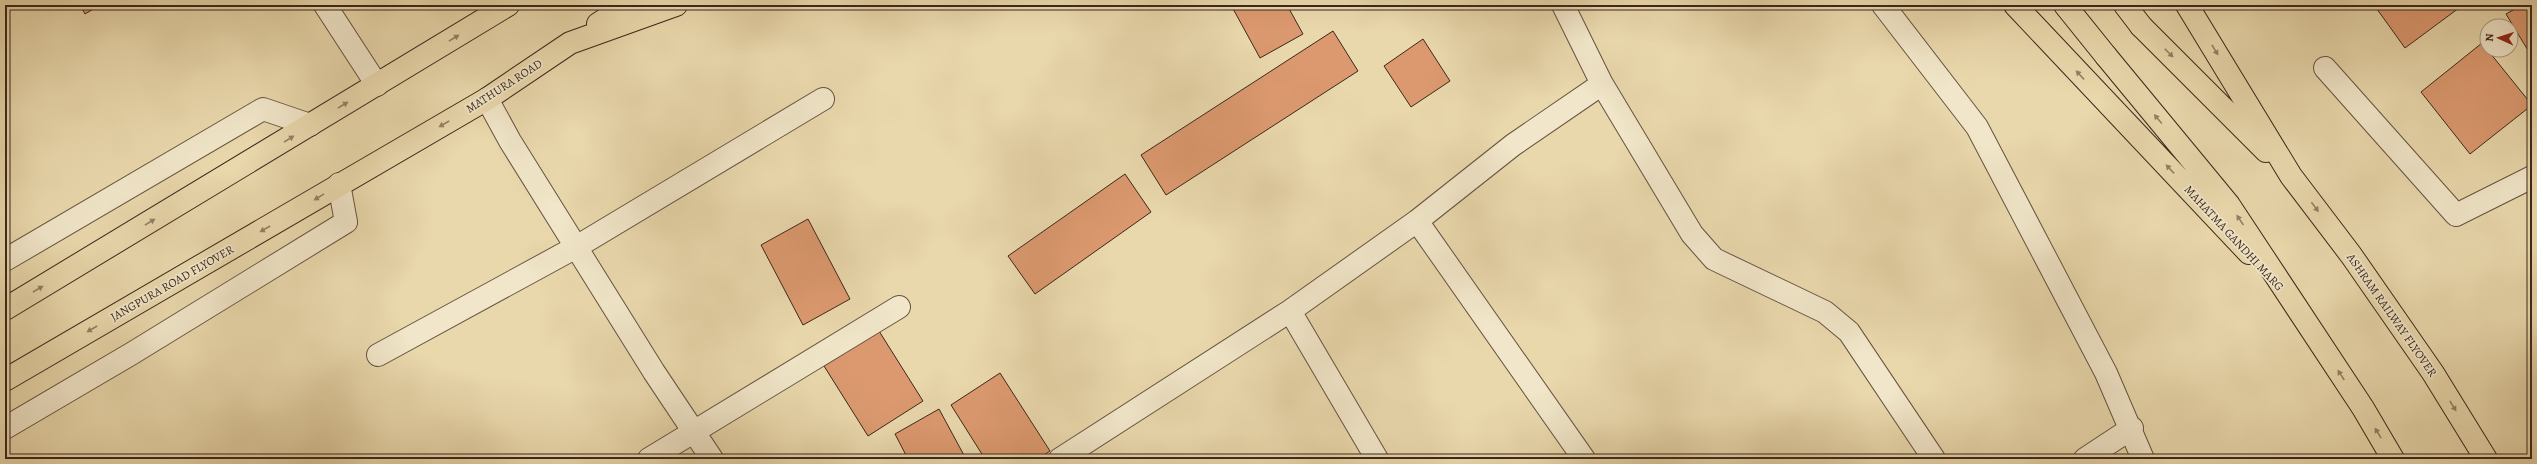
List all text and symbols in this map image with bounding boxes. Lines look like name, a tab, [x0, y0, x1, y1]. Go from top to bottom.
north arrow	[2479, 18, 2519, 58]
text: N	[2482, 33, 2497, 42]
one-way arrow	[448, 34, 460, 41]
one-way arrow	[2211, 45, 2219, 55]
one-way arrow	[2164, 49, 2173, 58]
street label: MATHURA ROAD	[463, 55, 545, 117]
one-way arrow	[2076, 69, 2085, 80]
one-way arrow	[338, 101, 348, 109]
one-way arrow	[2154, 114, 2163, 124]
one-way arrow	[438, 120, 450, 127]
one-way arrow	[283, 135, 294, 142]
one-way arrow	[2165, 164, 2174, 174]
street label: MAHATMA GANDHI MARG	[2181, 182, 2287, 294]
one-way arrow	[314, 193, 324, 201]
one-way arrow	[2310, 201, 2319, 212]
one-way arrow	[2236, 215, 2244, 226]
one-way arrow	[145, 218, 155, 226]
one-way arrow	[259, 225, 271, 232]
street label: JANGPURA ROAD FLYOVER	[107, 241, 237, 325]
street label: ASHRAM RAILWAY FLYOVER	[2343, 249, 2441, 380]
one-way arrow	[32, 285, 44, 292]
one-way arrow	[86, 326, 98, 333]
one-way arrow	[2338, 369, 2345, 381]
one-way arrow	[2450, 400, 2457, 412]
one-way arrow	[2374, 427, 2381, 439]

